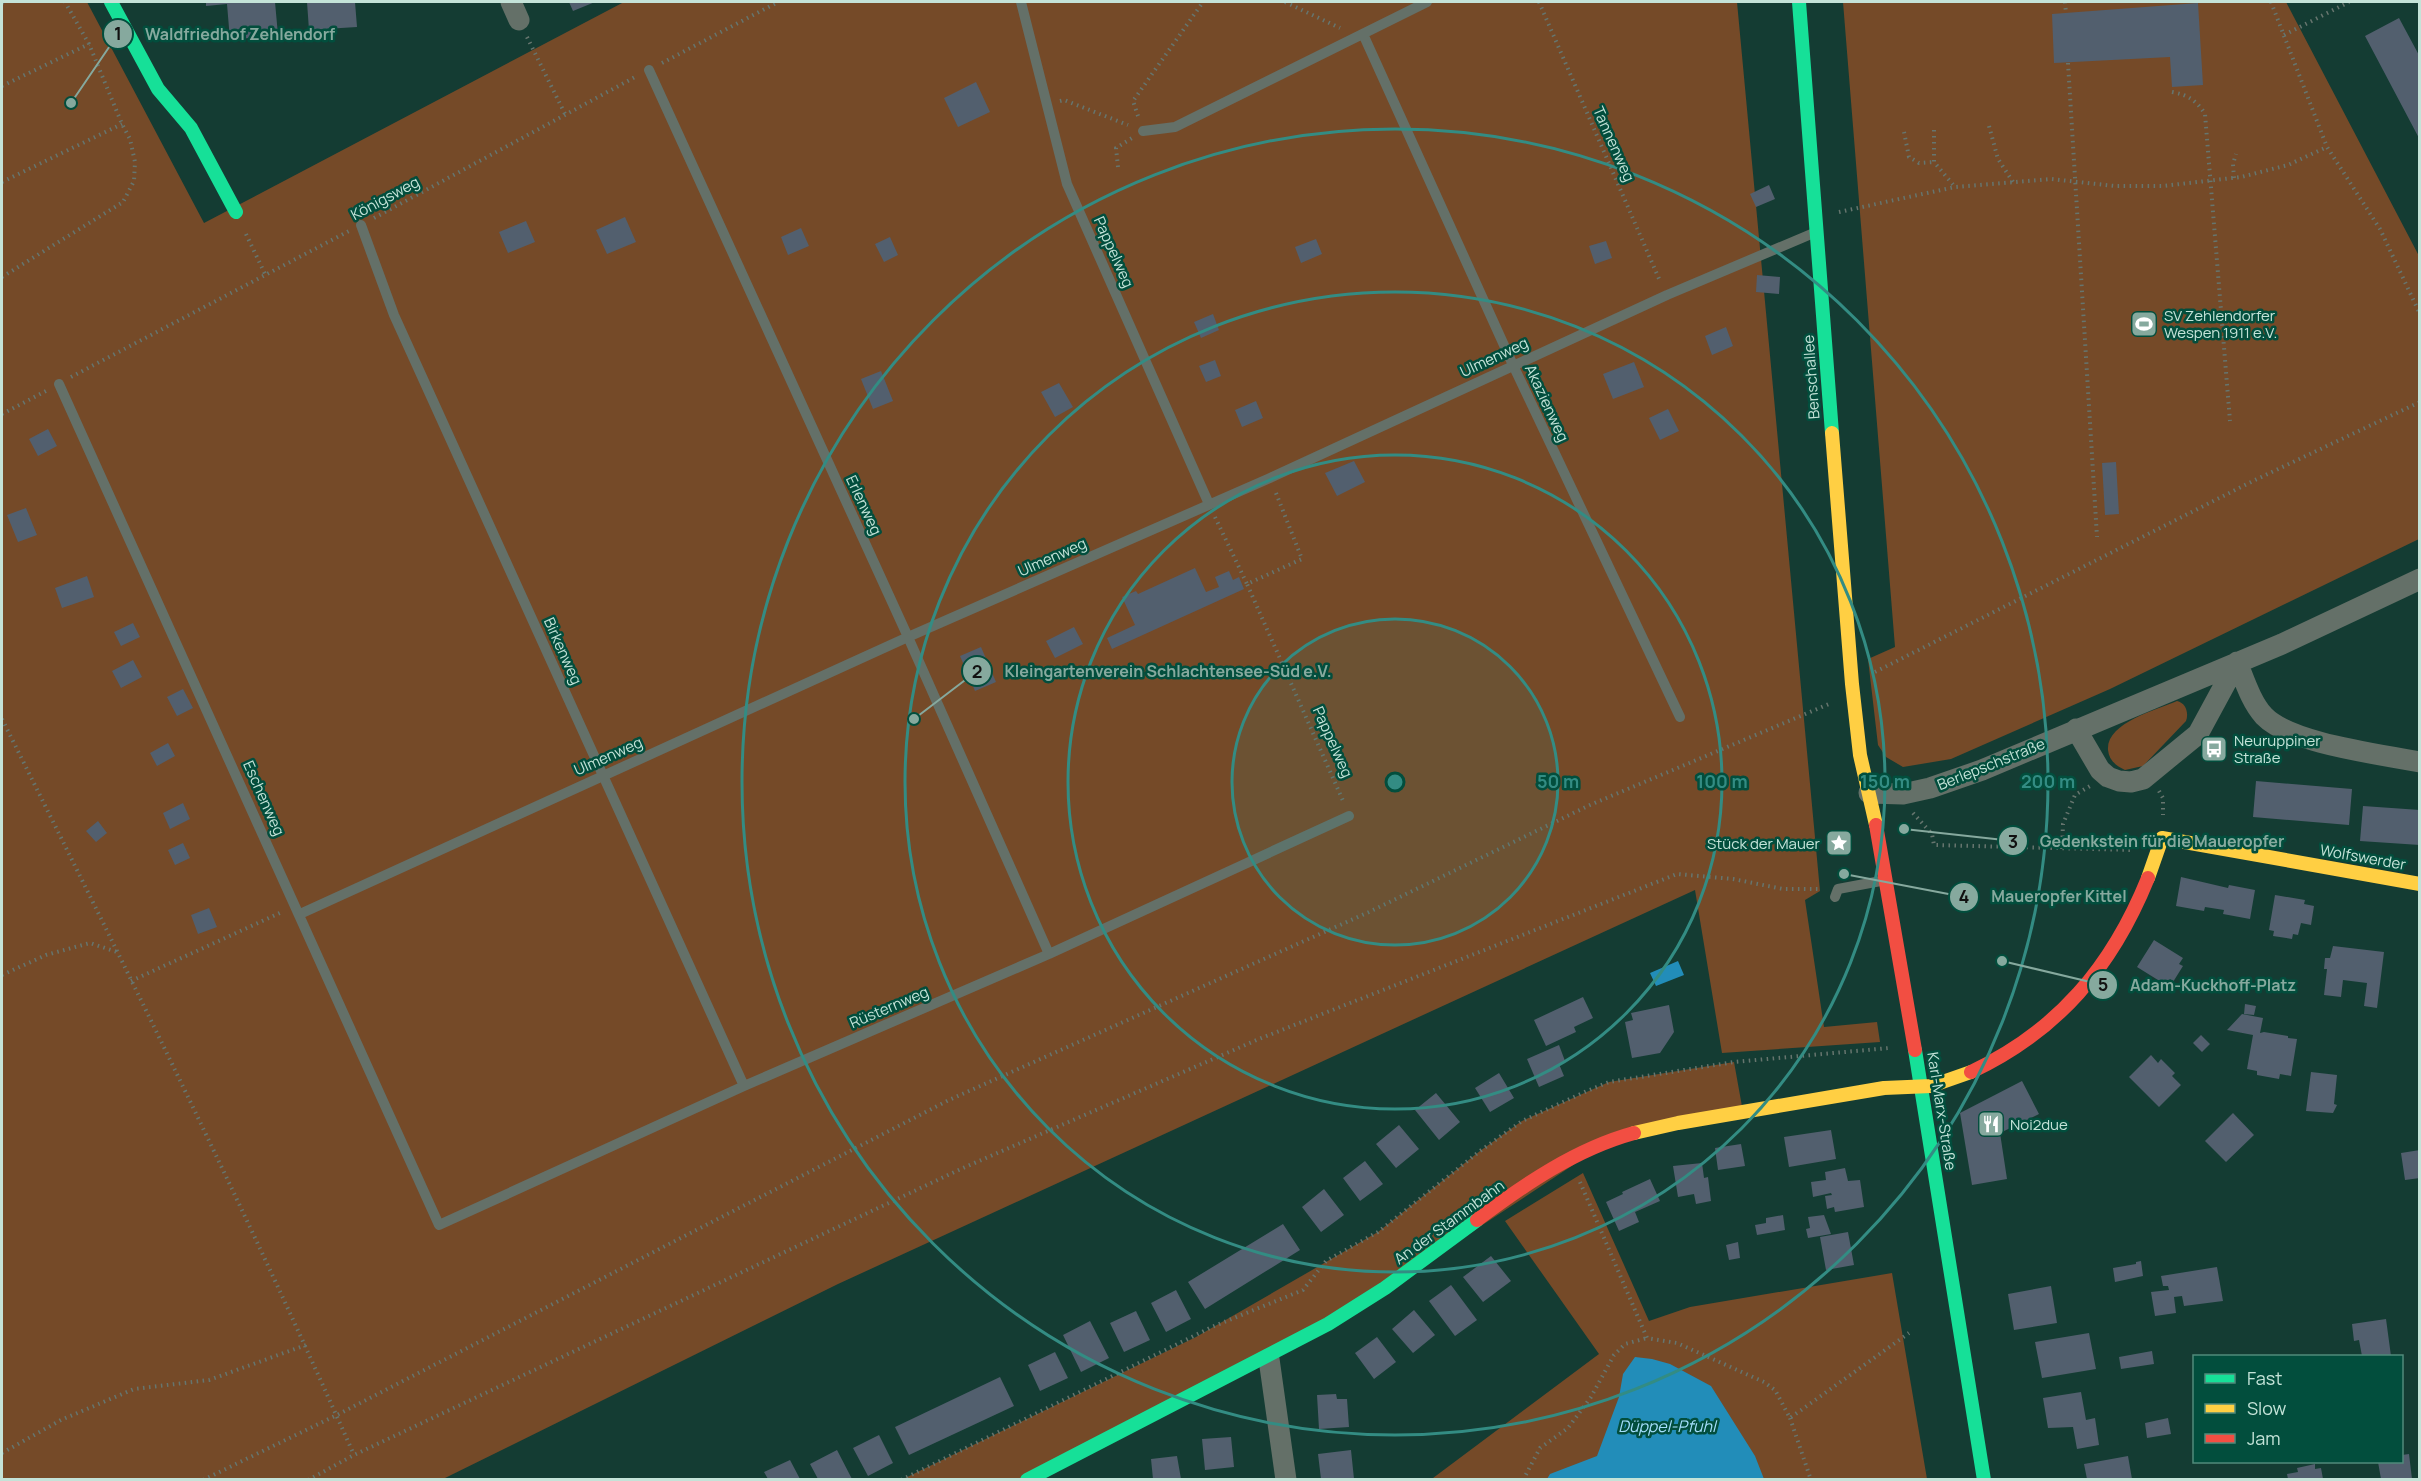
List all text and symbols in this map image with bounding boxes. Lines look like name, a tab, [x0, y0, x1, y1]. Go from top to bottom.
callout: Waldfriedhof Zehlendorf	[103, 17, 348, 51]
text: 1	[114, 21, 122, 45]
text: Waldfriedhof Zehlendorf	[145, 23, 335, 45]
street label: Tannenweg	[1588, 103, 1640, 185]
street label: Königsweg	[347, 171, 423, 225]
street label: Pappelweg	[1089, 213, 1139, 291]
place label: SV Zehlendorfer Wespen 1911 e.V.	[2164, 305, 2277, 343]
sports icon: SV Zehlendorfer Wespen 1911 e.V.	[2129, 309, 2159, 339]
street label: Ulmenweg	[1456, 332, 1532, 382]
street label: Benschallee	[1798, 334, 1824, 420]
street label: Akazienweg	[1520, 361, 1574, 445]
street label: Erlenweg	[841, 472, 887, 538]
street label: Ulmenweg	[1014, 533, 1090, 581]
street label: Birkenweg	[539, 614, 587, 688]
callout: Kleingartenverein Schlachtensee-Süd e.V.	[962, 654, 1343, 688]
text: 2	[972, 659, 982, 683]
text: Kleingartenverein Schlachtensee-Süd e.V.	[1004, 660, 1332, 682]
street label: Pappelweg	[1308, 703, 1358, 781]
place label: Neuruppiner Straße	[2234, 730, 2321, 768]
street label: Ulmenweg	[570, 732, 646, 780]
street label: Berlepschstraße	[1934, 733, 2048, 795]
bus stop icon: Neuruppiner Straße	[2199, 734, 2229, 764]
street label: Eschenweg	[238, 757, 290, 839]
text: 50 m	[1537, 769, 1579, 793]
text: 100 m	[1696, 769, 1748, 793]
text: 150 m	[1860, 769, 1910, 793]
text: 200 m	[2021, 769, 2075, 793]
centre of rings	[1385, 772, 1405, 792]
callout: Gedenkstein für die Maueropfer	[1998, 824, 2297, 858]
place icon: Stück der Mauer	[1824, 828, 1854, 858]
text: 3	[2008, 829, 2018, 853]
text: Gedenkstein für die Maueropfer	[2040, 830, 2284, 852]
place label: Stück der Mauer	[1707, 833, 1821, 854]
street label: Wolfswerder	[2318, 839, 2408, 875]
callout: Maueropfer Kittel	[1949, 880, 2139, 914]
text: 4	[1959, 884, 1970, 908]
text: Maueropfer Kittel	[1991, 885, 2127, 907]
callout: Adam-Kuckhoff-Platz	[2088, 968, 2308, 1002]
text: 5	[2098, 972, 2108, 996]
text: Adam-Kuckhoff-Platz	[2130, 974, 2296, 996]
street label: Rüsternweg	[846, 981, 932, 1033]
street label: Karl-Marx-Straße	[1922, 1050, 1962, 1172]
restaurant icon: Noi2due	[1976, 1109, 2006, 1139]
place label: Noi2due	[2010, 1114, 2068, 1135]
street label: An der Stammbahn	[1390, 1175, 1508, 1269]
legend	[2193, 1355, 2403, 1463]
text: Fast	[2247, 1366, 2282, 1390]
text: Slow	[2247, 1396, 2287, 1420]
water label: Düppel-Pfuhl	[1618, 1415, 1718, 1437]
text: Jam	[2247, 1426, 2281, 1450]

